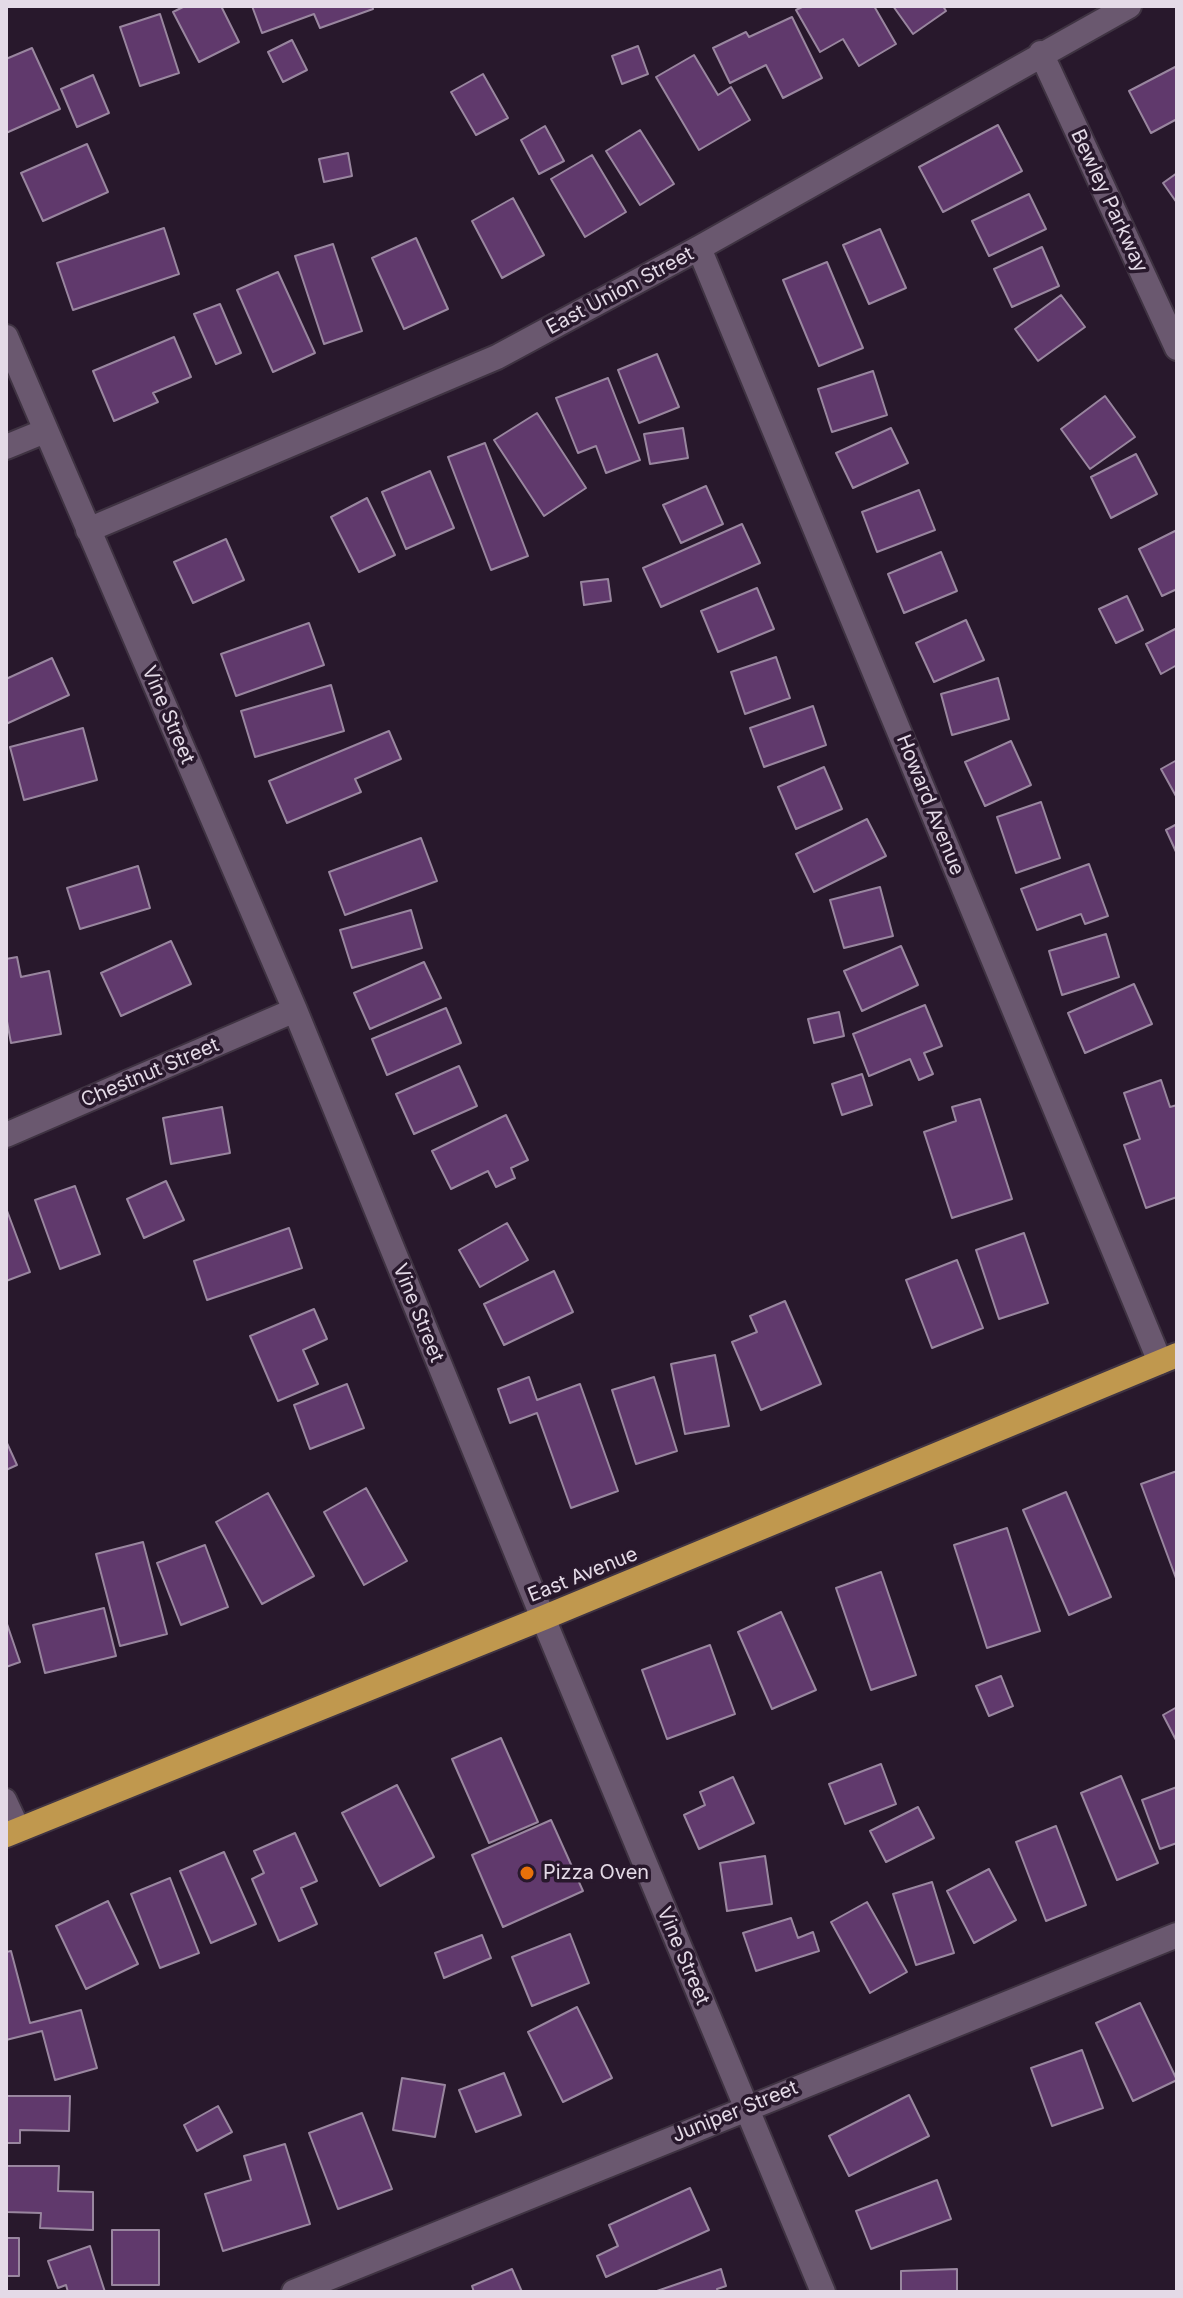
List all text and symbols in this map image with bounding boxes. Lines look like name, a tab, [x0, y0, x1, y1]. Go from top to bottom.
street label: Bewley Parkway	[1065, 126, 1153, 276]
street label: East Union Street	[542, 242, 698, 340]
street label: Vine Street	[137, 662, 199, 768]
street label: Howard Avenue	[891, 731, 969, 879]
street label: Chestnut Street	[77, 1033, 223, 1113]
street label: Vine Street	[387, 1260, 449, 1366]
street label: East Avenue	[525, 1542, 641, 1608]
place label: Pizza Oven	[543, 1861, 649, 1885]
marker: Pizza Oven	[518, 1864, 536, 1882]
street label: Vine Street	[652, 1903, 714, 2009]
street label: Juniper Street	[669, 2076, 801, 2148]

